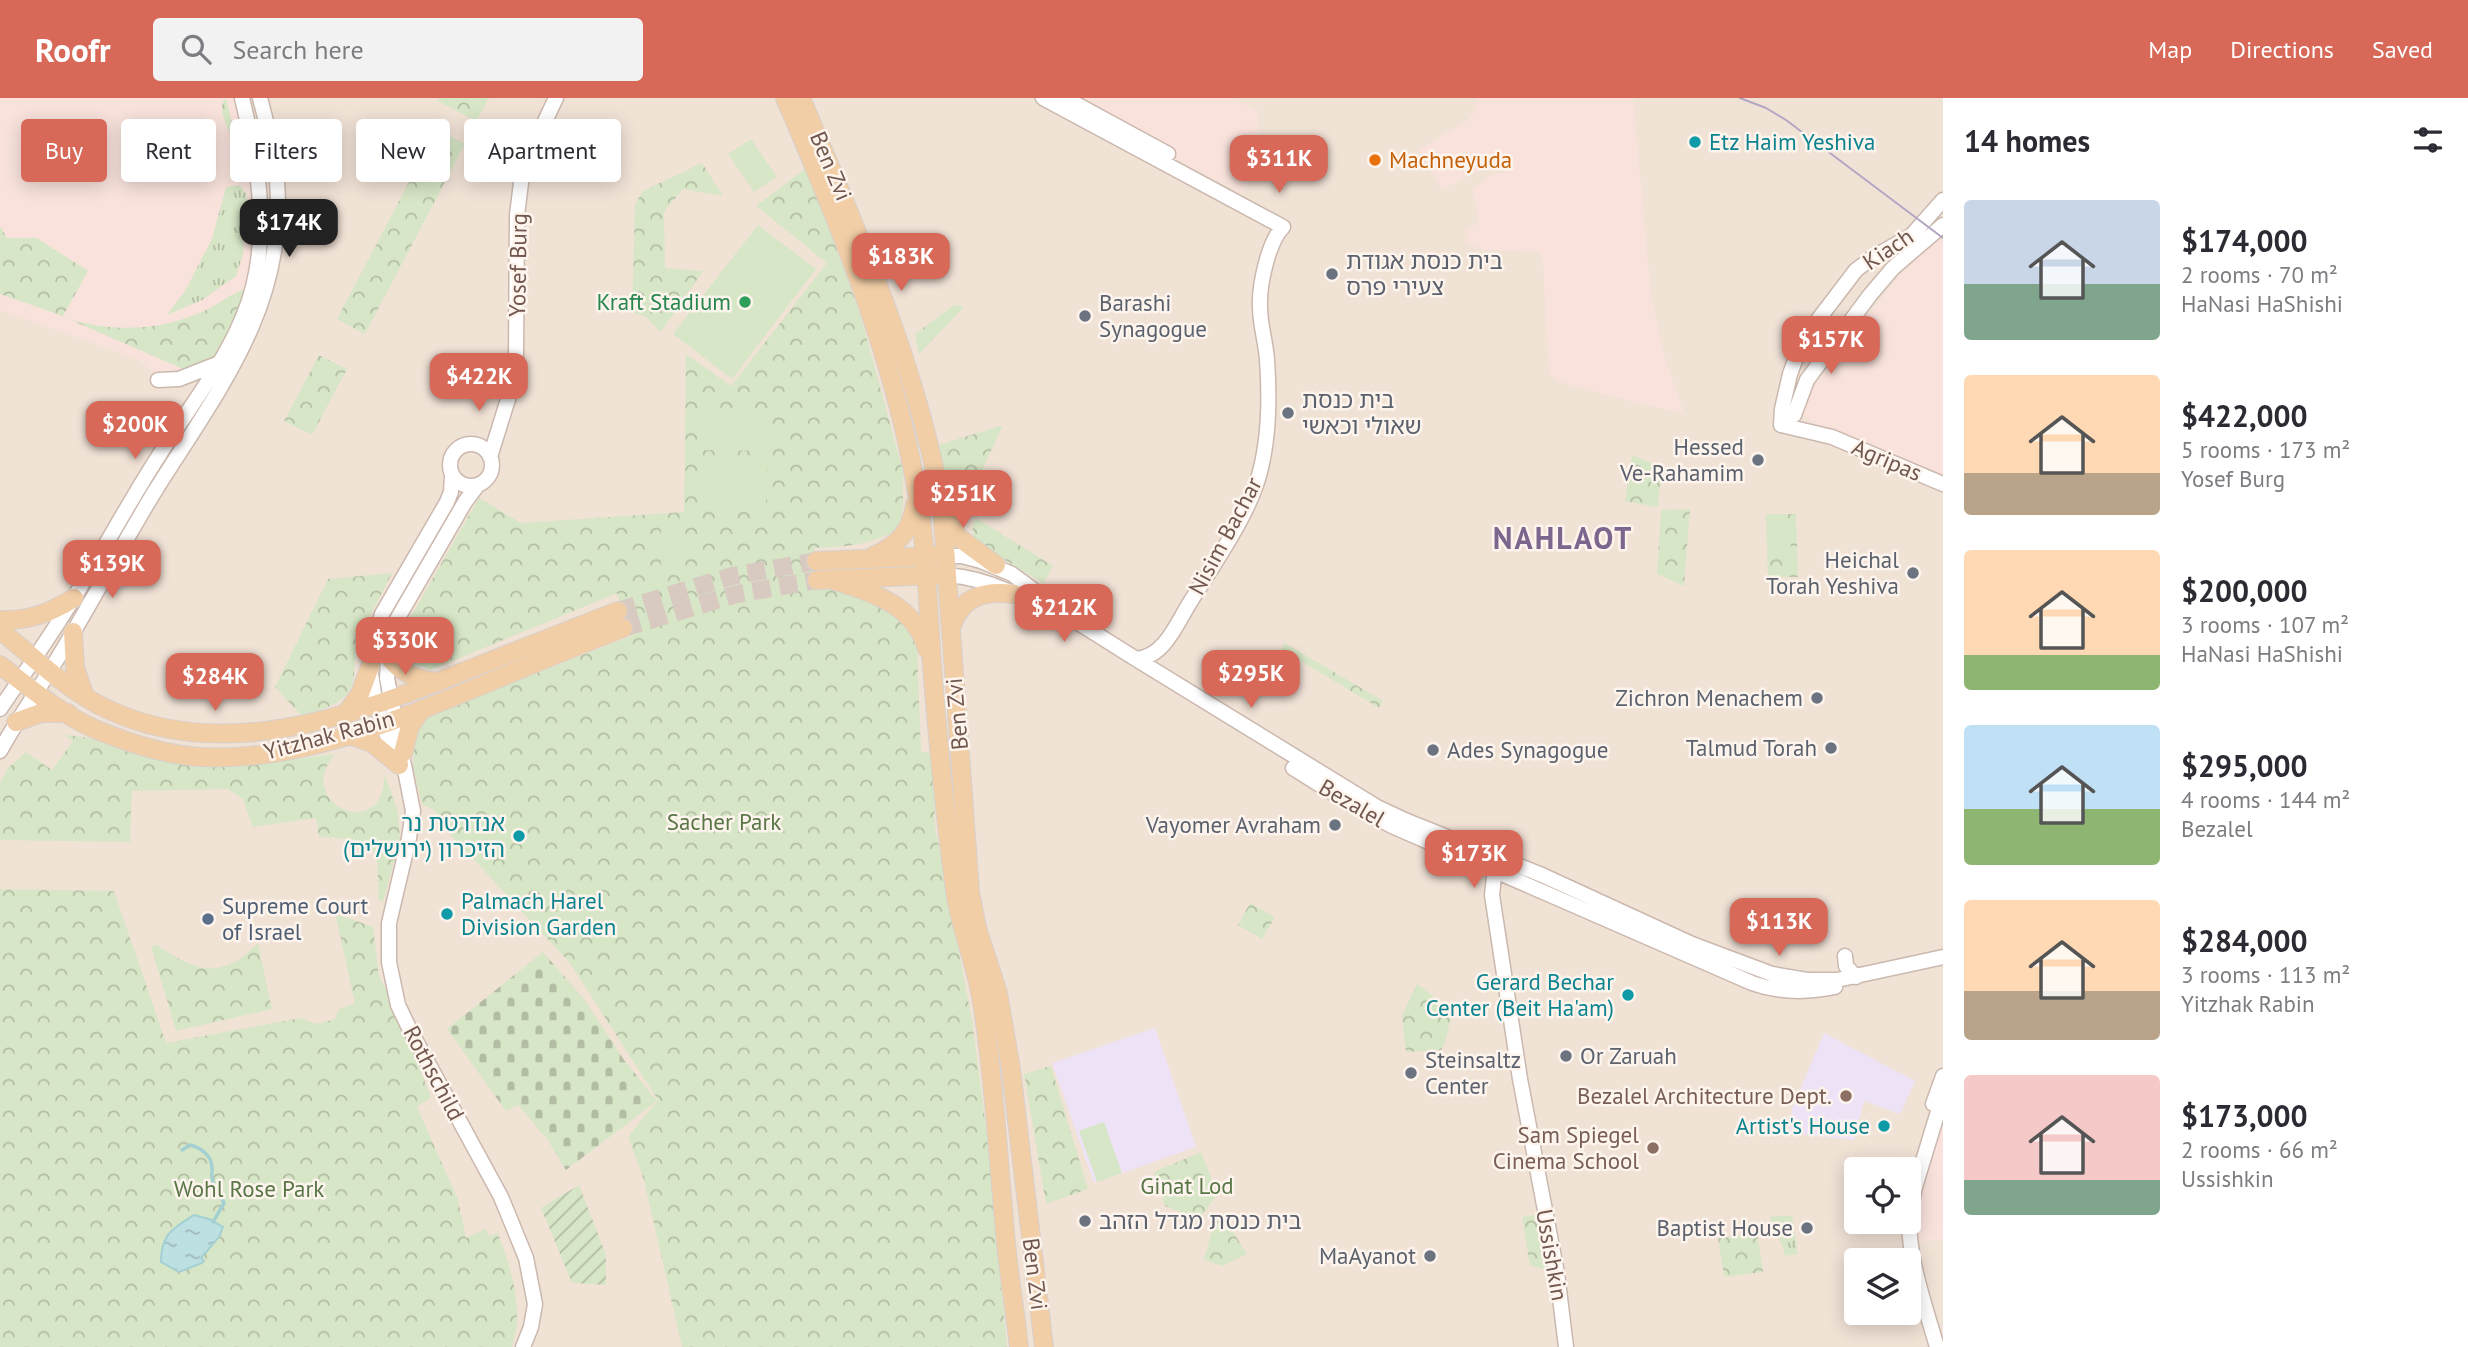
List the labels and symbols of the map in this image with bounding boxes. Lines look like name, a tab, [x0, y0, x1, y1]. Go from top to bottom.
street label: Ben Zvi	[804, 127, 859, 205]
place label: Etz Haim Yeshiva	[1709, 127, 1876, 156]
marker: Etz Haim Yeshiva	[1687, 134, 1703, 150]
pin: $311K	[1230, 136, 1328, 195]
place label: Machneyuda	[1389, 145, 1512, 174]
marker: Machneyuda	[1367, 152, 1383, 168]
pin: $174K	[240, 200, 338, 259]
street label: Yosef Burg	[502, 213, 533, 317]
street label: Kiach	[1857, 221, 1918, 276]
pin: $183K	[852, 234, 950, 293]
place label: בית כנסת אגודת צעירי פרס	[1346, 246, 1503, 301]
marker: בית כנסת אגודת צעירי פרס	[1324, 266, 1340, 282]
place label: Kraft Stadium	[596, 287, 731, 316]
place label: Barashi Synagogue	[1099, 288, 1207, 343]
marker: Kraft Stadium	[737, 294, 753, 310]
marker: Barashi Synagogue	[1077, 308, 1093, 324]
pin: $157K	[1782, 316, 1880, 376]
pin: $422K	[430, 354, 528, 413]
place label: בית כנסת שאולי וכאשי	[1302, 385, 1422, 440]
pin: $200K	[86, 402, 184, 461]
marker: בית כנסת שאולי וכאשי	[1280, 405, 1296, 421]
place label: Hessed Ve-Rahamim	[1619, 432, 1744, 487]
street label: Agripas	[1848, 432, 1926, 487]
marker: Hessed Ve-Rahamim	[1750, 452, 1766, 468]
pin: $251K	[914, 470, 1012, 530]
street label: Nisim Bachar	[1181, 472, 1268, 600]
district label: NAHLAOT	[1493, 518, 1633, 557]
pin: $139K	[63, 540, 161, 600]
place label: Heichal Torah Yeshiva	[1766, 545, 1899, 600]
marker: Heichal Torah Yeshiva	[1905, 565, 1921, 581]
pin: $212K	[1015, 584, 1113, 644]
pin: $330K	[356, 618, 454, 677]
pin: $295K	[1202, 650, 1300, 710]
pin: $284K	[166, 654, 264, 713]
street label: Ben Zvi	[939, 677, 974, 751]
place label: Zichron Menachem	[1615, 683, 1803, 712]
marker: Zichron Menachem	[1809, 690, 1825, 706]
street label: Yitzhak Rabin	[261, 703, 397, 766]
place label: Talmud Torah	[1686, 733, 1817, 762]
place label: Ades Synagogue	[1447, 735, 1608, 764]
marker: Talmud Torah	[1823, 740, 1839, 756]
marker: Ades Synagogue	[1425, 742, 1441, 758]
street label: Bezalel	[1314, 772, 1391, 833]
park label: Sacher Park	[667, 807, 781, 836]
place label: אנדרטת נר הזיכרון (ירושלים)	[343, 808, 505, 863]
place label: Vayomer Avraham	[1145, 810, 1321, 839]
marker: Vayomer Avraham	[1327, 817, 1343, 833]
marker: אנדרטת נר הזיכרון (ירושלים)	[511, 828, 527, 844]
pin: $173K	[1425, 830, 1523, 890]
place label: Palmach Harel Division Garden	[461, 886, 616, 941]
place label: Supreme Court of Israel	[222, 891, 369, 946]
pin: $113K	[1730, 898, 1828, 958]
marker: Palmach Harel Division Garden	[439, 906, 455, 922]
marker: Supreme Court of Israel	[200, 911, 216, 927]
place label: Gerard Bechar Center (Beit Ha'am)	[1426, 967, 1614, 1022]
marker: Gerard Bechar Center (Beit Ha'am)	[1620, 987, 1636, 1003]
street label: Rothschild	[397, 1020, 471, 1125]
place label: Or Zaruah	[1580, 1041, 1677, 1070]
place label: Steinsaltz Center	[1425, 1045, 1521, 1100]
marker: Or Zaruah	[1558, 1048, 1574, 1064]
marker: Steinsaltz Center	[1403, 1065, 1419, 1081]
place label: Bezalel Architecture Dept.	[1577, 1081, 1832, 1110]
marker: Bezalel Architecture Dept.	[1838, 1088, 1854, 1104]
place label: Artist's House	[1736, 1111, 1870, 1140]
marker: Artist's House	[1876, 1118, 1892, 1134]
place label: Sam Spiegel Cinema School	[1493, 1120, 1639, 1175]
marker: Sam Spiegel Cinema School	[1645, 1140, 1661, 1156]
park label: Ginat Lod	[1140, 1171, 1234, 1200]
park label: Wohl Rose Park	[174, 1174, 324, 1203]
place label: בית כנסת מגדל הזהב	[1099, 1206, 1302, 1235]
street label: Ussishkin	[1530, 1207, 1575, 1303]
marker: בית כנסת מגדל הזהב	[1077, 1213, 1093, 1229]
place label: Baptist House	[1657, 1213, 1793, 1242]
marker: Baptist House	[1799, 1220, 1815, 1236]
street label: Ben Zvi	[1017, 1236, 1054, 1312]
place label: MaAyanot	[1319, 1241, 1416, 1270]
marker: MaAyanot	[1422, 1248, 1438, 1264]

